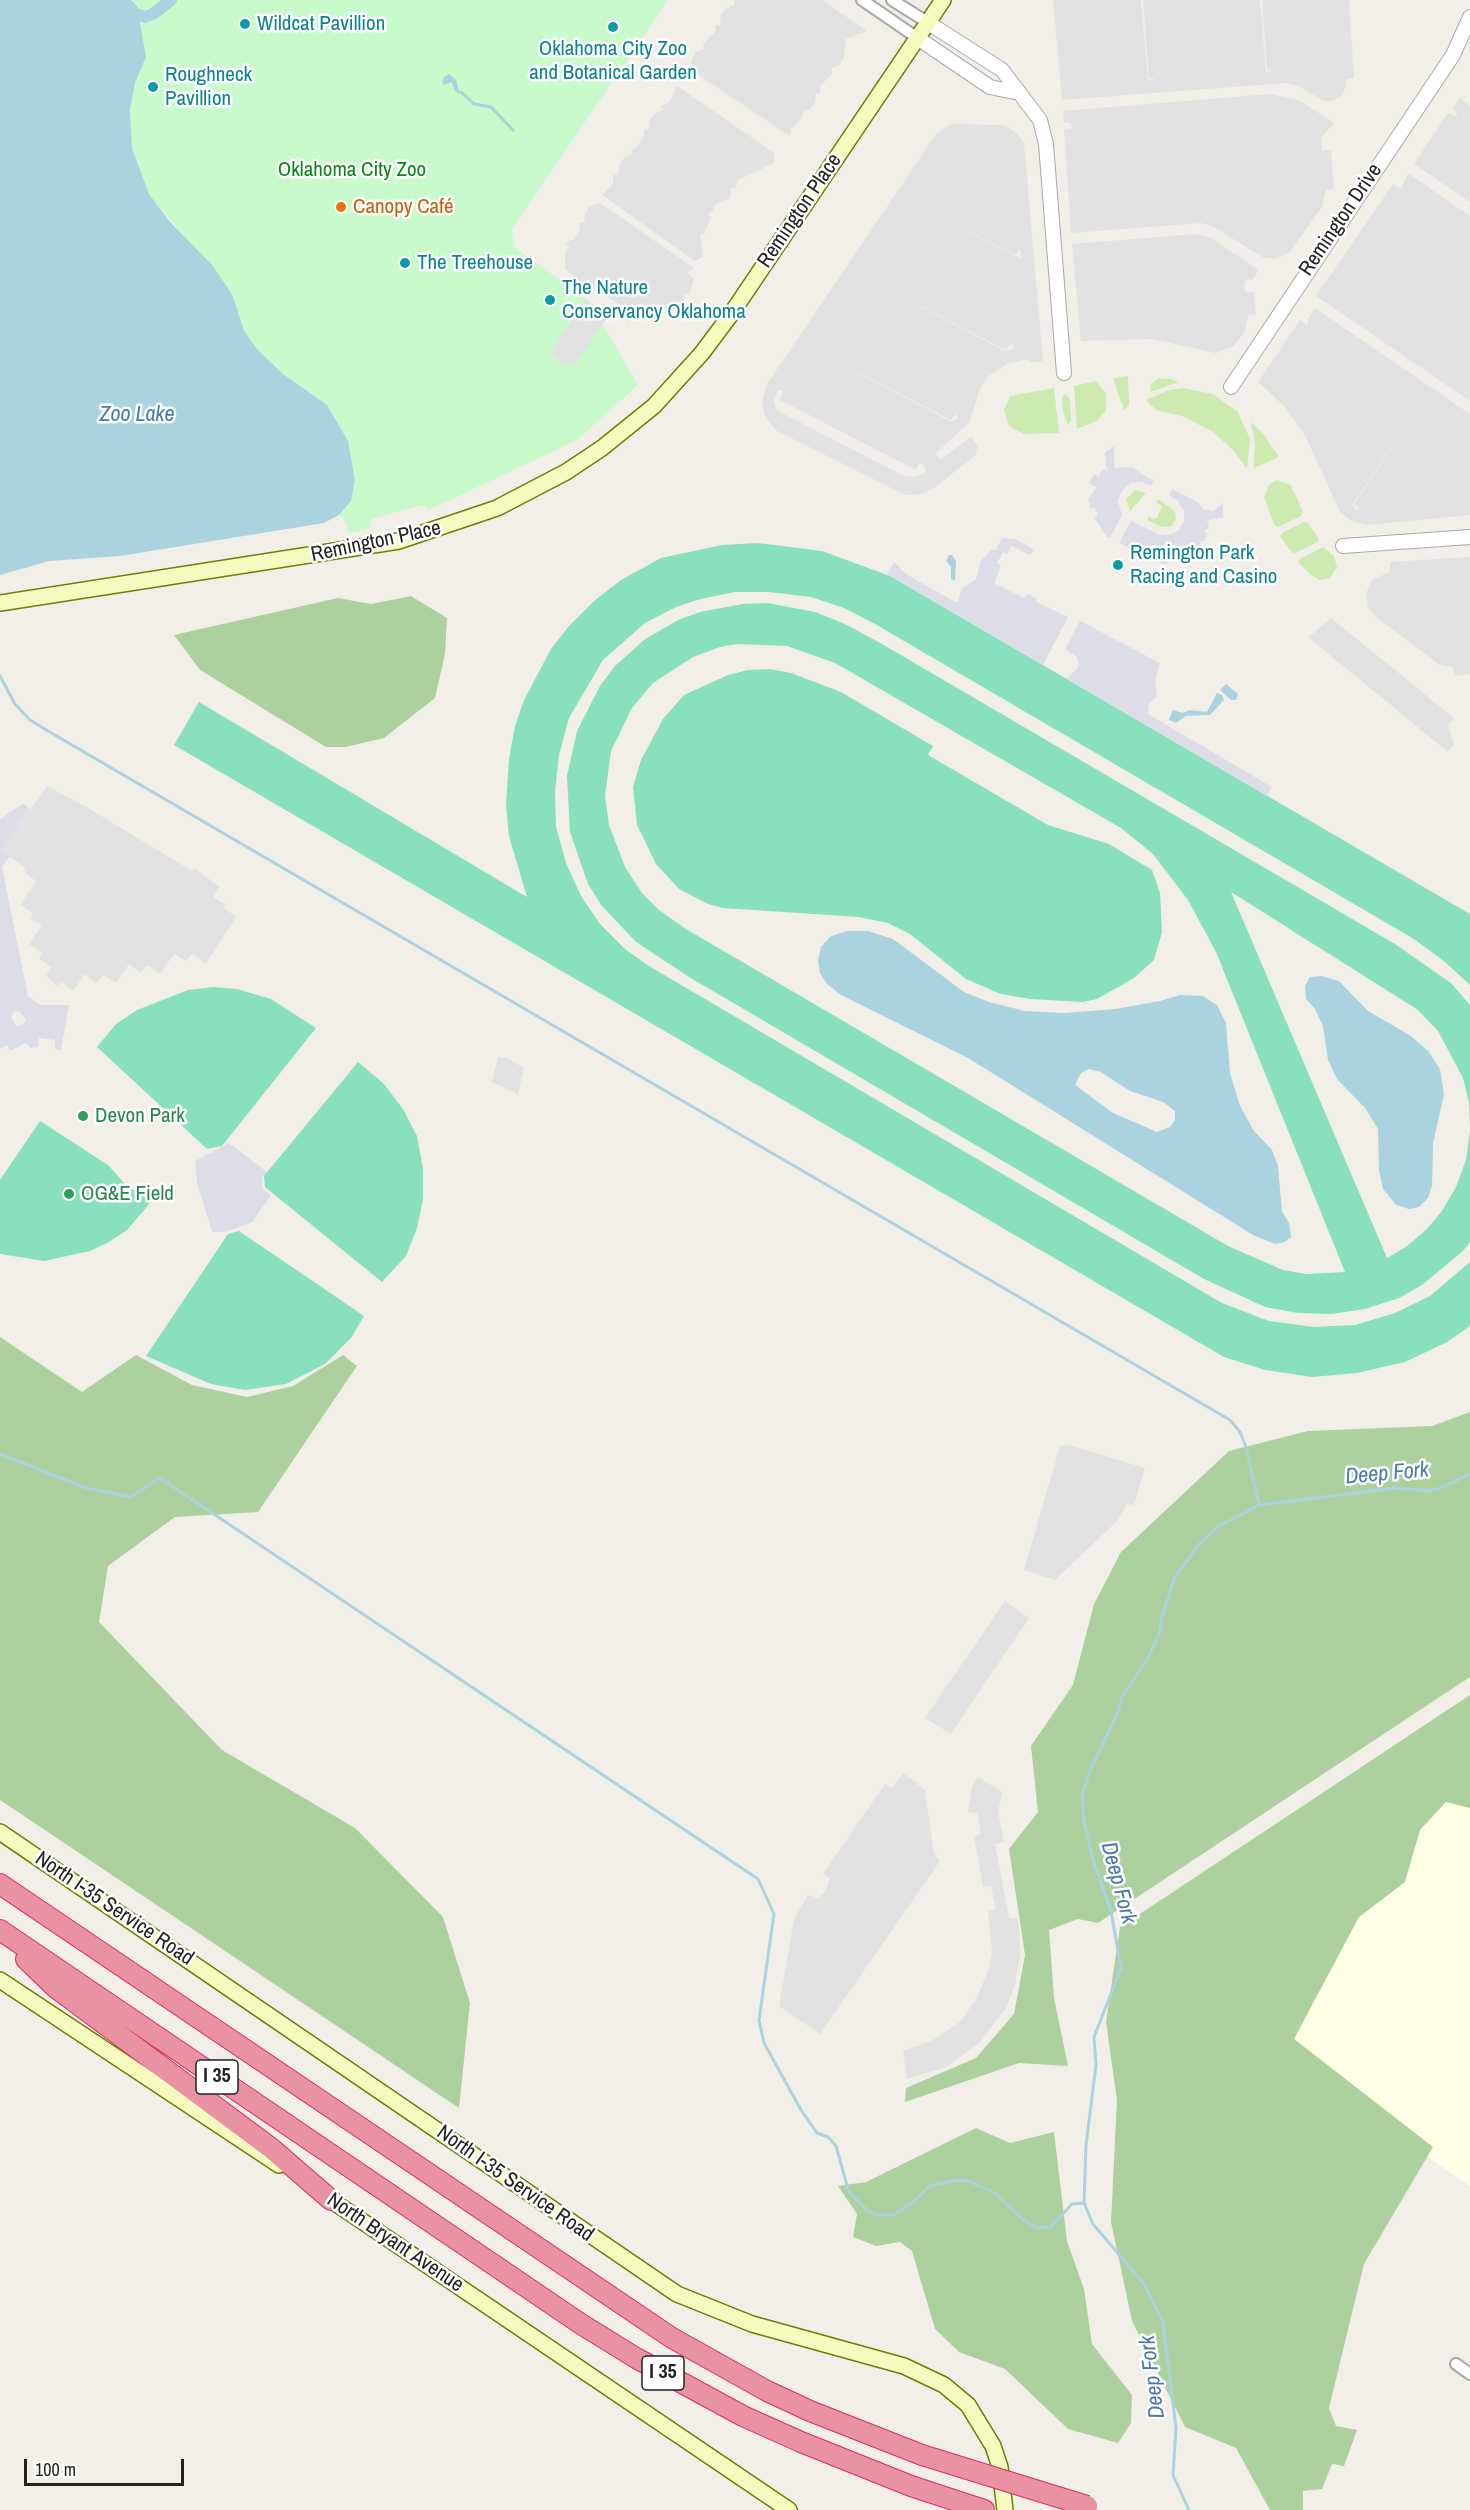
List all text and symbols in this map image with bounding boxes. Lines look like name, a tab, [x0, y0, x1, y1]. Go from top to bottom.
place label: Wildcat Pavillion	[257, 11, 385, 37]
marker: Wildcat Pavillion	[238, 17, 252, 31]
marker: Oklahoma City Zoo and Botanical Garden	[606, 20, 620, 34]
place label: Oklahoma City Zoo and Botanical Garden	[529, 36, 697, 86]
place label: Roughneck Pavillion	[165, 62, 252, 112]
marker: Roughneck Pavillion	[146, 80, 160, 94]
street label: Remington Place	[753, 149, 847, 273]
park label: Oklahoma City Zoo	[278, 157, 426, 183]
street label: Remington Drive	[1294, 159, 1388, 281]
place label: Canopy Café	[353, 194, 454, 220]
marker: Canopy Café	[334, 200, 348, 214]
place label: The Treehouse	[417, 250, 533, 276]
marker: The Treehouse	[398, 256, 412, 270]
place label: The Nature Conservancy Oklahoma	[562, 275, 746, 325]
marker: The Nature Conservancy Oklahoma	[543, 293, 557, 307]
water label: Zoo Lake	[99, 402, 175, 428]
street label: Remington Place	[309, 516, 443, 568]
place label: Remington Park Racing and Casino	[1130, 540, 1277, 590]
marker: Remington Park Racing and Casino	[1111, 558, 1125, 572]
place label: Devon Park	[95, 1103, 185, 1129]
marker: Devon Park	[76, 1109, 90, 1123]
place label: OG&E Field	[81, 1181, 174, 1207]
marker: OG&E Field	[62, 1187, 76, 1201]
water label: Deep Fork	[1344, 1457, 1430, 1491]
water label: Deep Fork	[1094, 1839, 1142, 1927]
street label: North I-35 Service Road	[30, 1847, 198, 1971]
road number: I 35	[196, 2060, 238, 2094]
street label: North I-35 Service Road	[432, 2120, 598, 2248]
street label: North Bryant Avenue	[322, 2188, 468, 2298]
water label: Deep Fork	[1135, 2334, 1171, 2420]
road number: I 35	[642, 2356, 684, 2390]
scale bar	[27, 2447, 188, 2485]
text: 100 m	[35, 2457, 76, 2482]

